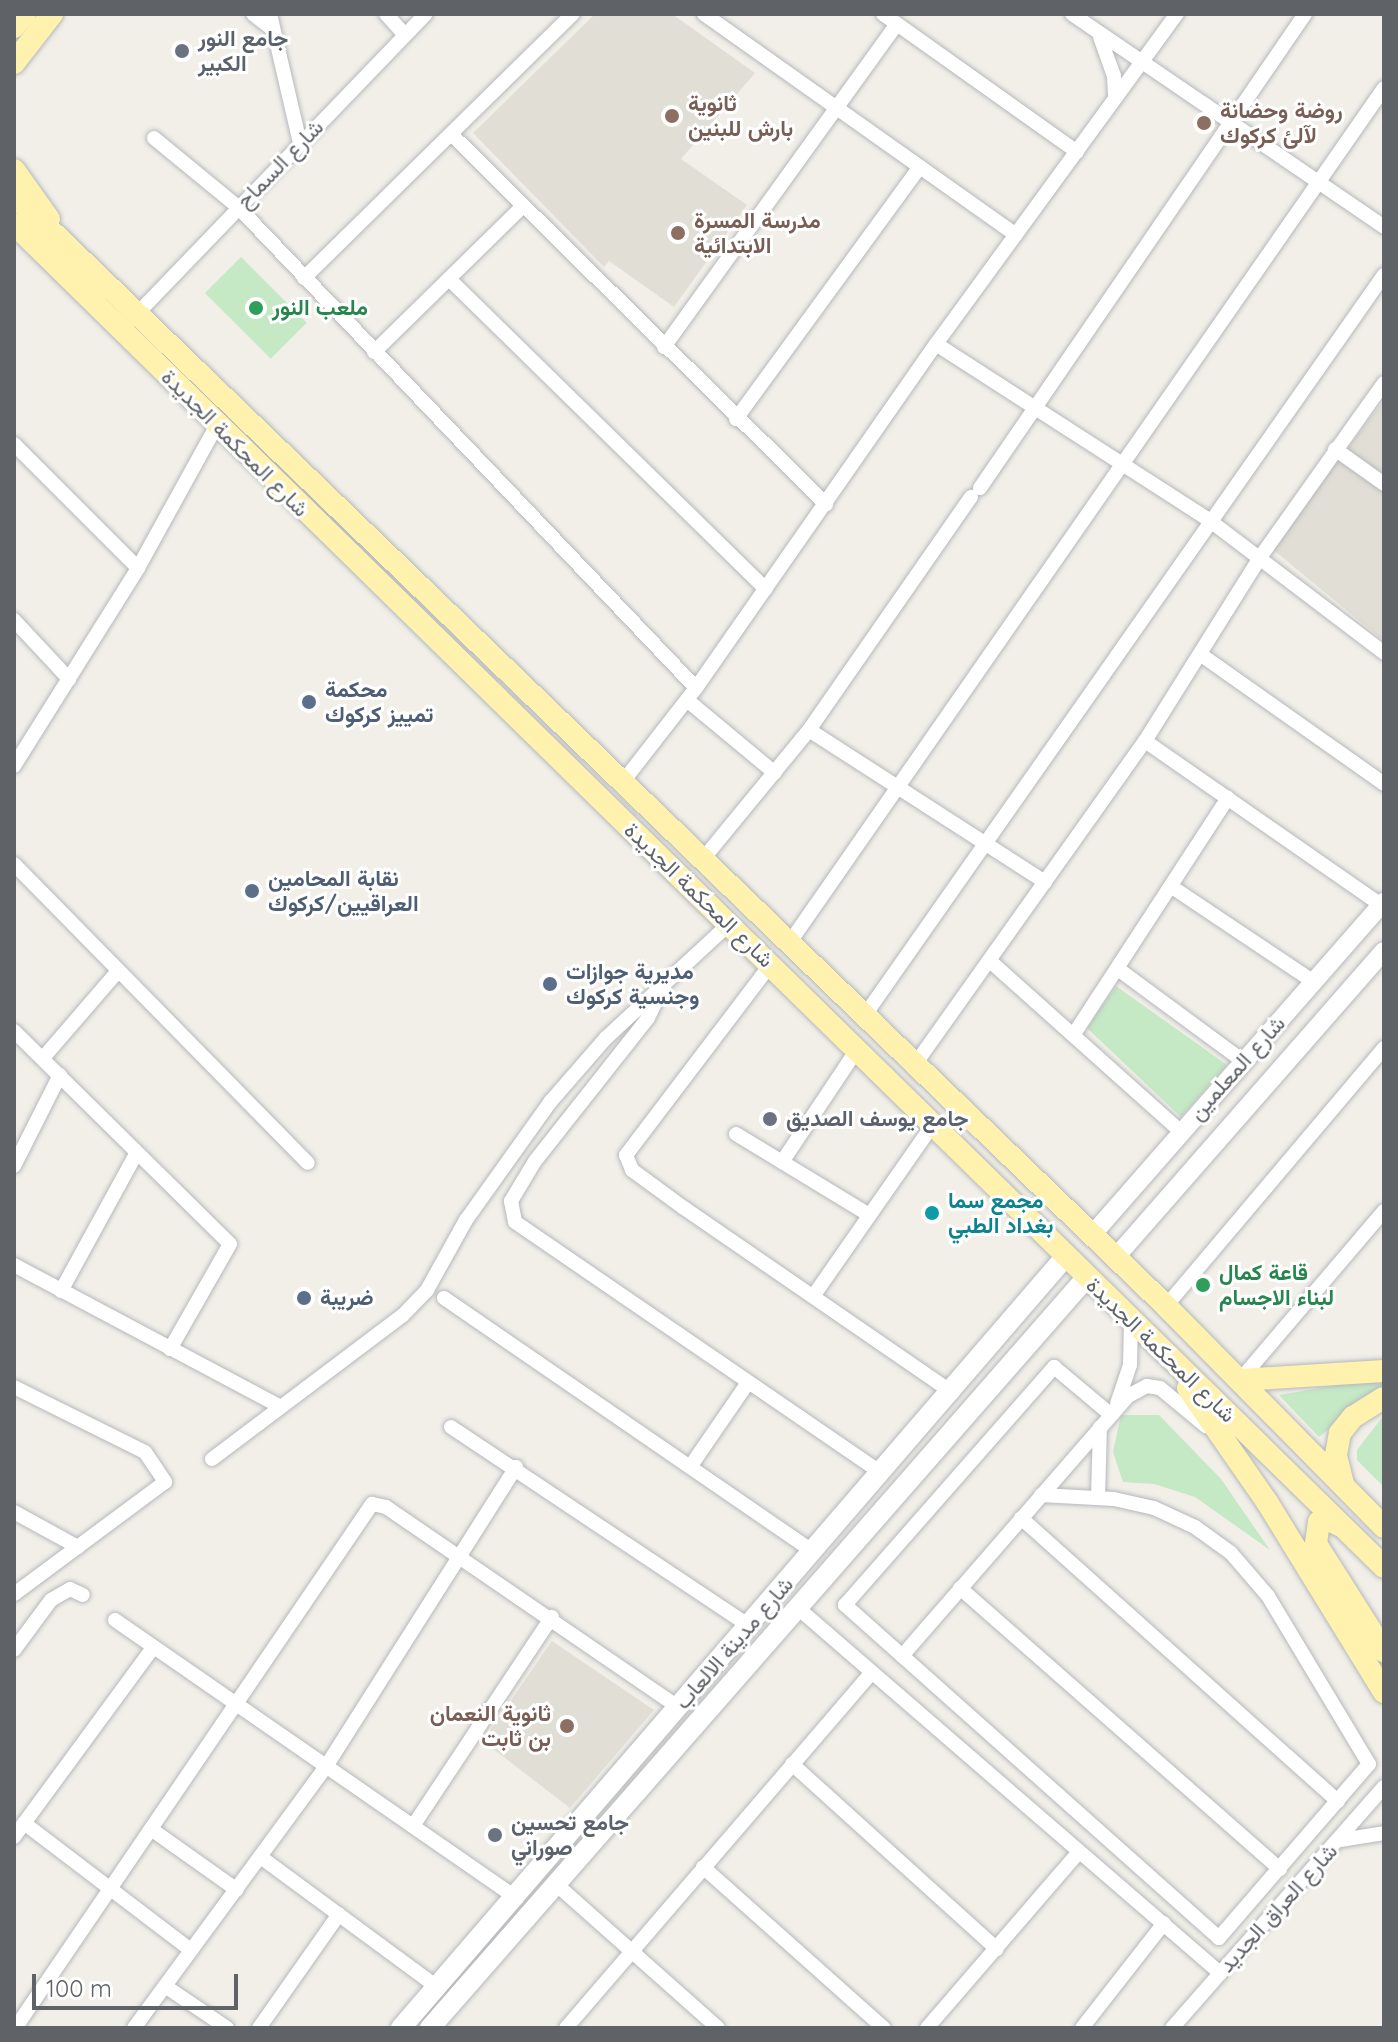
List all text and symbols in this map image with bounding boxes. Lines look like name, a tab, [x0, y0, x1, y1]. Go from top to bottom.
place label: جامع النور الكبير	[198, 25, 288, 76]
marker: جامع النور الكبير	[173, 42, 191, 60]
place label: ثانوية بارش للبنين	[688, 90, 793, 142]
place label: روضة وحضانة لآلئ كركوك	[1220, 97, 1343, 148]
marker: ثانوية بارش للبنين	[663, 107, 681, 125]
street label: شارع السماح	[231, 114, 329, 214]
marker: روضة وحضانة لآلئ كركوك	[1195, 114, 1213, 132]
place label: مدرسة المسرة الابتدائية	[694, 207, 821, 258]
marker: مدرسة المسرة الابتدائية	[669, 224, 687, 242]
place label: ملعب النور	[272, 295, 368, 321]
marker: ملعب النور	[247, 299, 265, 317]
street label: شارع المحكمة الجديدة	[156, 364, 314, 522]
place label: محكمة تمييز كركوك	[325, 676, 433, 728]
marker: محكمة تمييز كركوك	[300, 693, 318, 711]
street label: شارع المحكمة الجديدة	[619, 817, 779, 973]
place label: نقابة المحامين العراقيين/كركوك	[268, 865, 419, 916]
marker: نقابة المحامين العراقيين/كركوك	[243, 882, 261, 900]
place label: مديرية جوازات وجنسية كركوك	[566, 958, 699, 1010]
marker: مديرية جوازات وجنسية كركوك	[541, 975, 559, 993]
street label: شارع المعلمين	[1183, 1010, 1291, 1126]
place label: جامع يوسف الصديق	[786, 1106, 969, 1132]
marker: جامع يوسف الصديق	[761, 1110, 779, 1128]
place label: مجمع سما بغداد الطبي	[948, 1187, 1053, 1238]
marker: مجمع سما بغداد الطبي	[923, 1204, 941, 1222]
place label: قاعة كمال لبناء الاجسام	[1219, 1259, 1334, 1310]
street label: شارع المحكمة الجديدة	[1081, 1272, 1241, 1428]
marker: قاعة كمال لبناء الاجسام	[1194, 1276, 1212, 1294]
place label: ضريبة	[320, 1285, 374, 1311]
marker: ضريبة	[295, 1289, 313, 1307]
street label: شارع مدينة الالعاب	[669, 1571, 799, 1715]
place label: ثانوية النعمان بن ثابت	[430, 1700, 551, 1752]
marker: ثانوية النعمان بن ثابت	[558, 1717, 576, 1735]
place label: جامع تحسين صوراني	[511, 1809, 629, 1860]
marker: جامع تحسين صوراني	[486, 1826, 504, 1844]
street label: شارع العراق الجديد	[1213, 1838, 1343, 1978]
scale bar	[36, 1958, 242, 2008]
text: 100 m	[46, 1973, 112, 2003]

